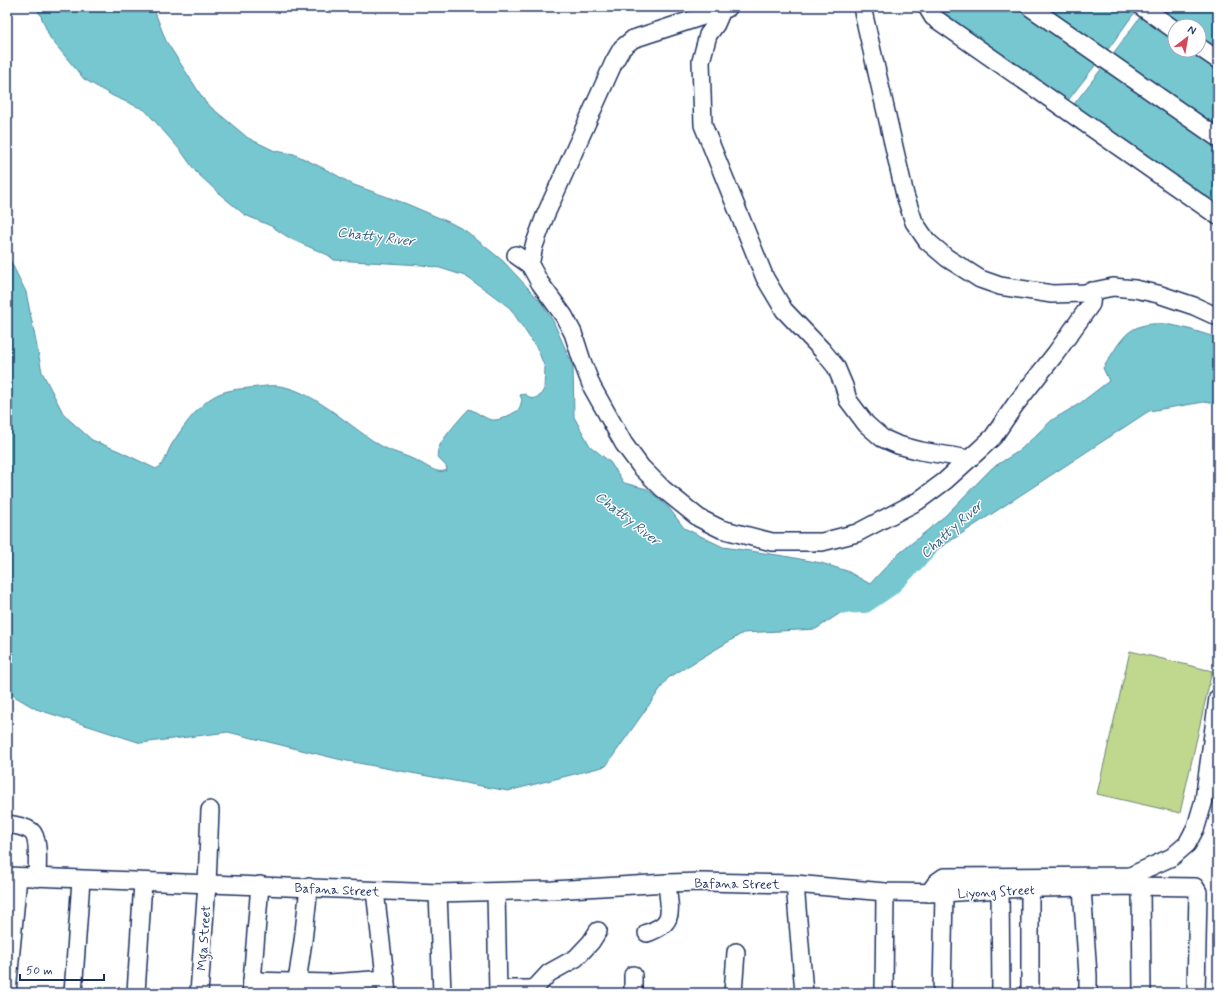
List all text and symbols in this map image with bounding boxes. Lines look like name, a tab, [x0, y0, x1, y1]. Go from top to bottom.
north arrow	[1167, 18, 1207, 58]
text: N	[1185, 22, 1198, 38]
water label: Chatty River	[336, 223, 418, 251]
water label: Chatty River	[591, 488, 665, 551]
water label: Chatty River	[917, 496, 988, 562]
street label: Bafana Street	[694, 875, 780, 894]
street label: Bafana Street	[294, 880, 380, 901]
street label: Liyong Street	[957, 882, 1035, 903]
street label: Mga Street	[194, 905, 217, 972]
scale bar	[20, 956, 104, 982]
text: 50 m	[26, 963, 53, 979]

